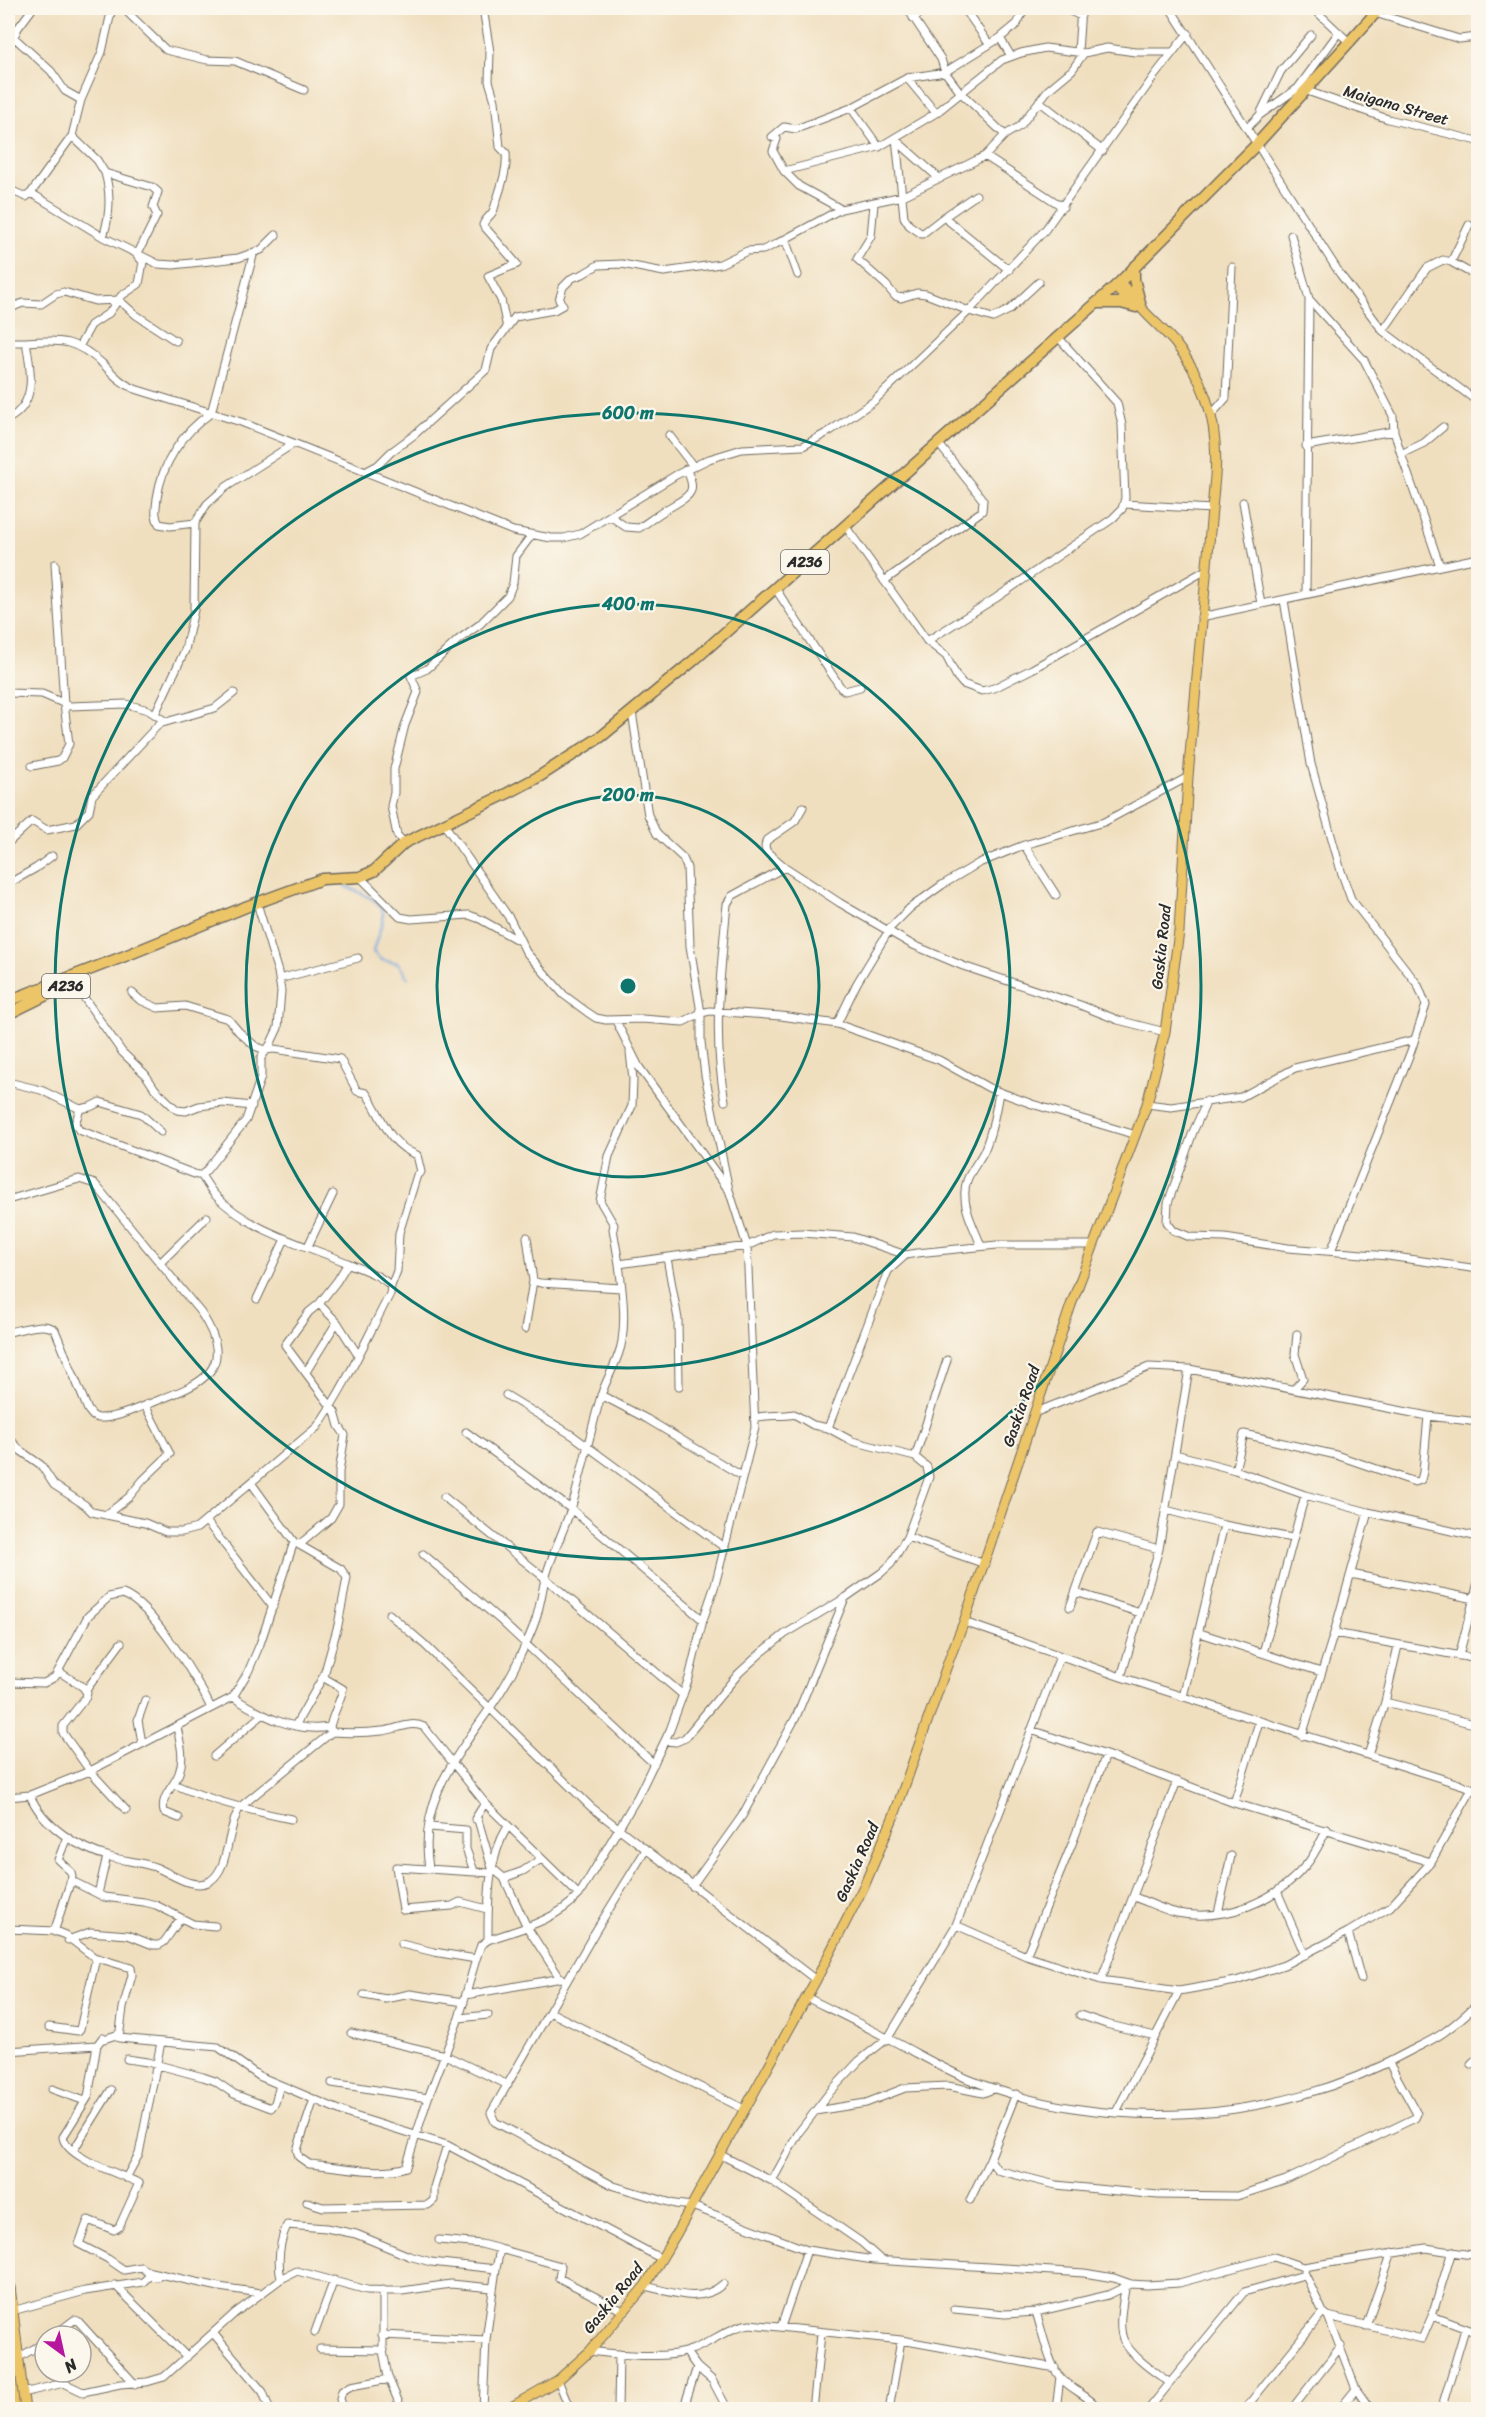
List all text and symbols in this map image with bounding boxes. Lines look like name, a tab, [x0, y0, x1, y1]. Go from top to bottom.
street label: Maigana Street	[1340, 76, 1452, 134]
text: 600 m	[601, 397, 654, 429]
road number: A236	[781, 550, 829, 574]
text: 400 m	[601, 588, 654, 620]
text: 200 m	[601, 779, 654, 811]
street label: Gaskia Road	[1142, 902, 1180, 991]
road number: A236	[42, 974, 90, 998]
centre of rings	[618, 976, 638, 996]
street label: Gaskia Road	[993, 1360, 1049, 1451]
street label: Gaskia Road	[827, 1816, 888, 1907]
street label: Gaskia Road	[575, 2255, 652, 2340]
north arrow	[33, 2324, 93, 2384]
text: N	[58, 2350, 84, 2382]

